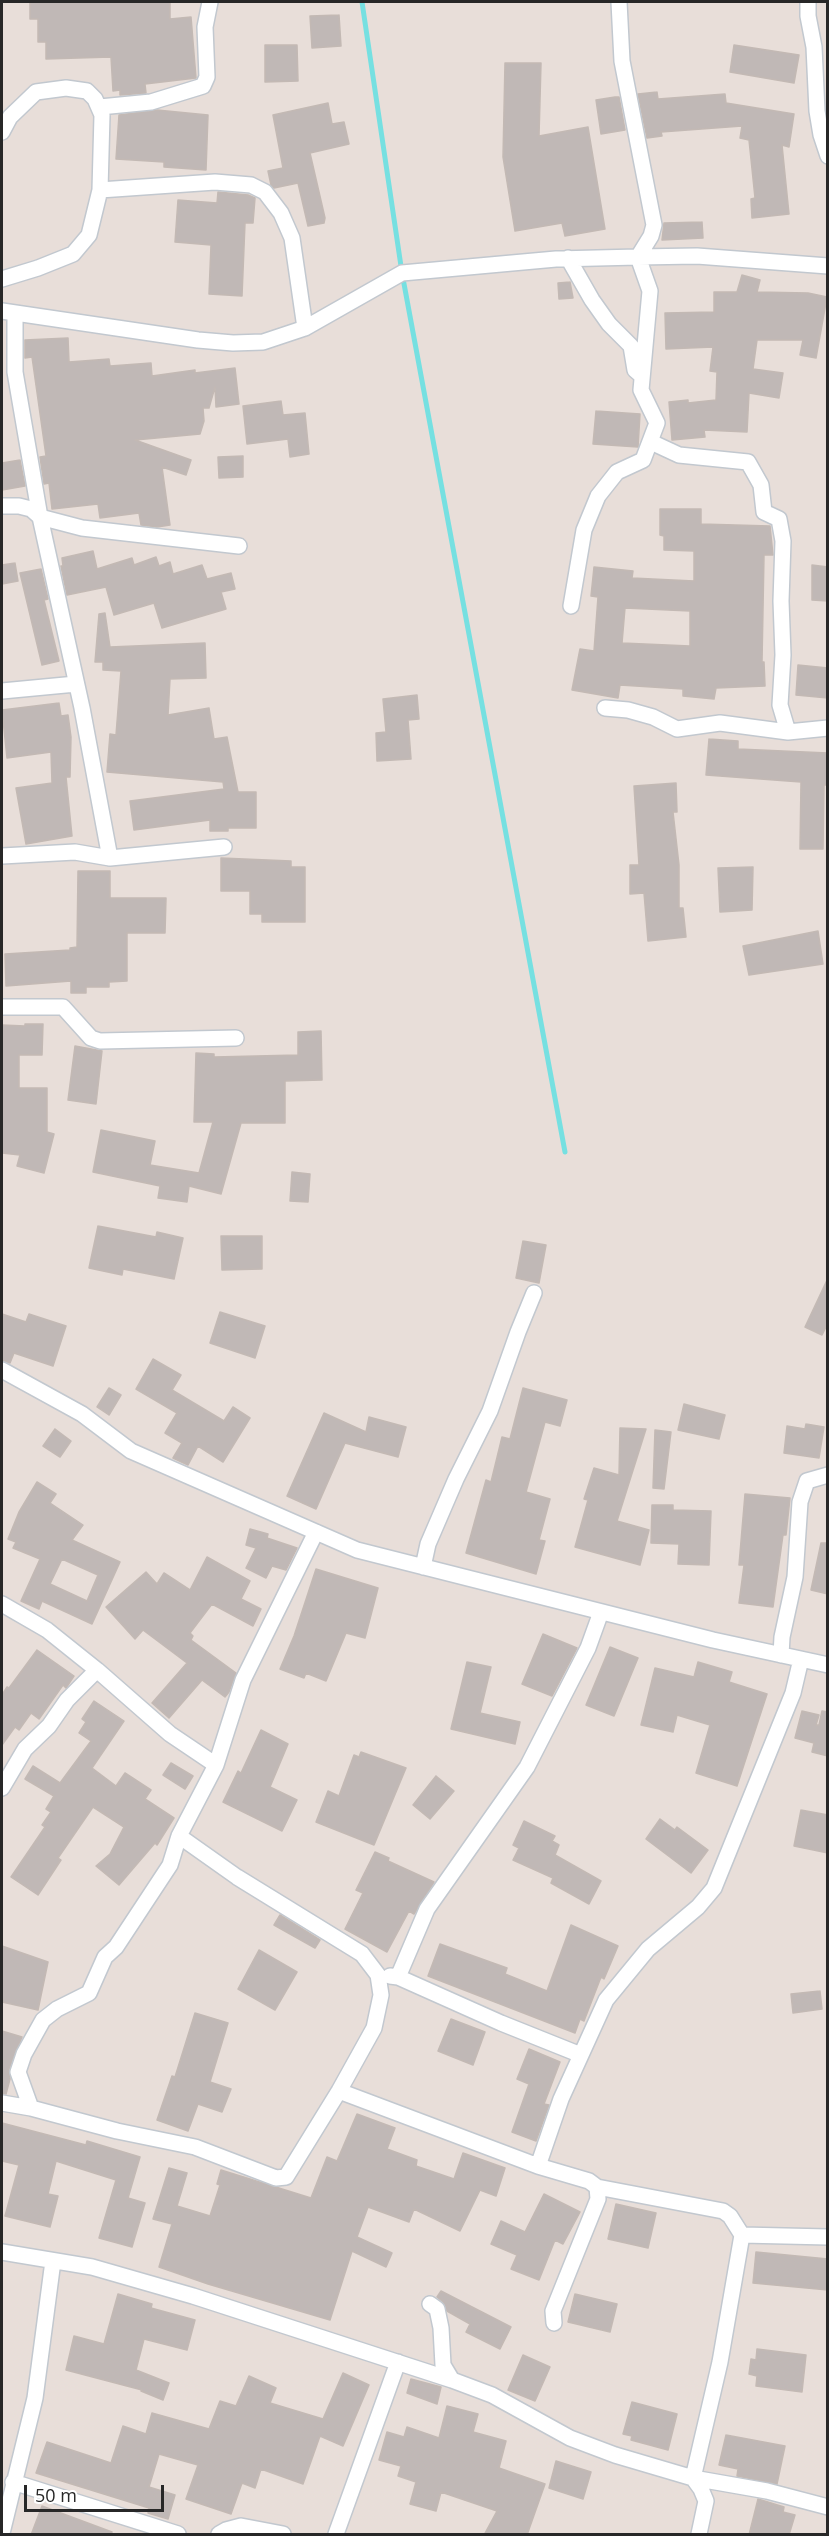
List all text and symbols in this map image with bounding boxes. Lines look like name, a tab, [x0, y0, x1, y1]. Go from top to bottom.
scale bar	[27, 2473, 166, 2511]
text: 50 m	[35, 2483, 77, 2507]

